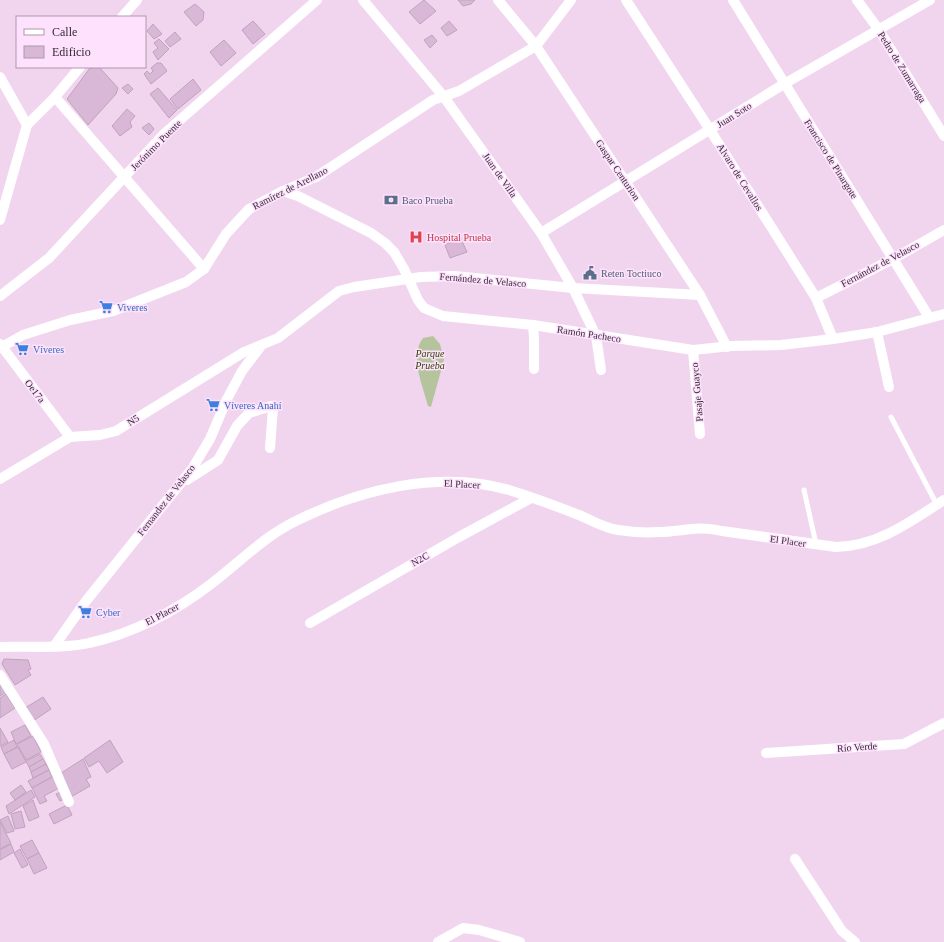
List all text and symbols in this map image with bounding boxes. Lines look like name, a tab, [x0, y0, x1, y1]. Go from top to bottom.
legend	[16, 16, 146, 68]
text: Calle	[52, 25, 77, 39]
street label: Pedro de Zumarraga	[876, 29, 929, 105]
text: Edificio	[52, 45, 91, 59]
street label: Juan Soto	[714, 100, 754, 130]
street label: Jerónimo Puente	[128, 117, 184, 173]
street label: Francisco de Pinargote	[802, 117, 860, 201]
street label: Gaspar Centurion	[594, 138, 642, 202]
street label: Alvaro de Cevallos	[715, 141, 765, 213]
street label: Juan de Villa	[481, 151, 520, 200]
street label: Ramírez de Arellano	[251, 164, 329, 212]
bank icon: Baco Prueba	[383, 192, 399, 208]
place label: Baco Prueba	[402, 195, 453, 206]
hospital icon: Hospital Prueba	[408, 229, 424, 245]
place label: Hospital Prueba	[427, 232, 492, 243]
street label: Fernández de Velasco	[839, 239, 921, 289]
public building icon: Reten Toctiuco	[582, 265, 598, 281]
place label: Reten Toctiuco	[601, 268, 662, 279]
street label: Fernández de Velasco	[439, 271, 527, 289]
supermarket icon: Viveres	[98, 299, 114, 315]
place label: Viveres	[117, 302, 148, 313]
street label: Ramón Pacheco	[556, 324, 622, 344]
supermarket icon: Víveres	[14, 341, 30, 357]
place label: Víveres	[33, 344, 64, 355]
park label: Parque Prueba	[414, 348, 445, 371]
street label: Pasaje Guayco	[689, 362, 705, 422]
street label: Oe17a	[23, 377, 48, 405]
supermarket icon: Víveres Anahí	[205, 397, 221, 413]
place label: Víveres Anahí	[224, 400, 282, 411]
street label: N5	[125, 412, 141, 428]
street label: Fernandez de Velasco	[135, 462, 197, 538]
street label: El Placer	[444, 478, 481, 490]
street label: El Placer	[769, 533, 807, 549]
street label: N2C	[409, 549, 431, 568]
street label: El Placer	[143, 600, 181, 627]
supermarket icon: Cyber	[77, 604, 93, 620]
place label: Cyber	[96, 607, 121, 618]
street label: Río Verde	[837, 740, 878, 754]

